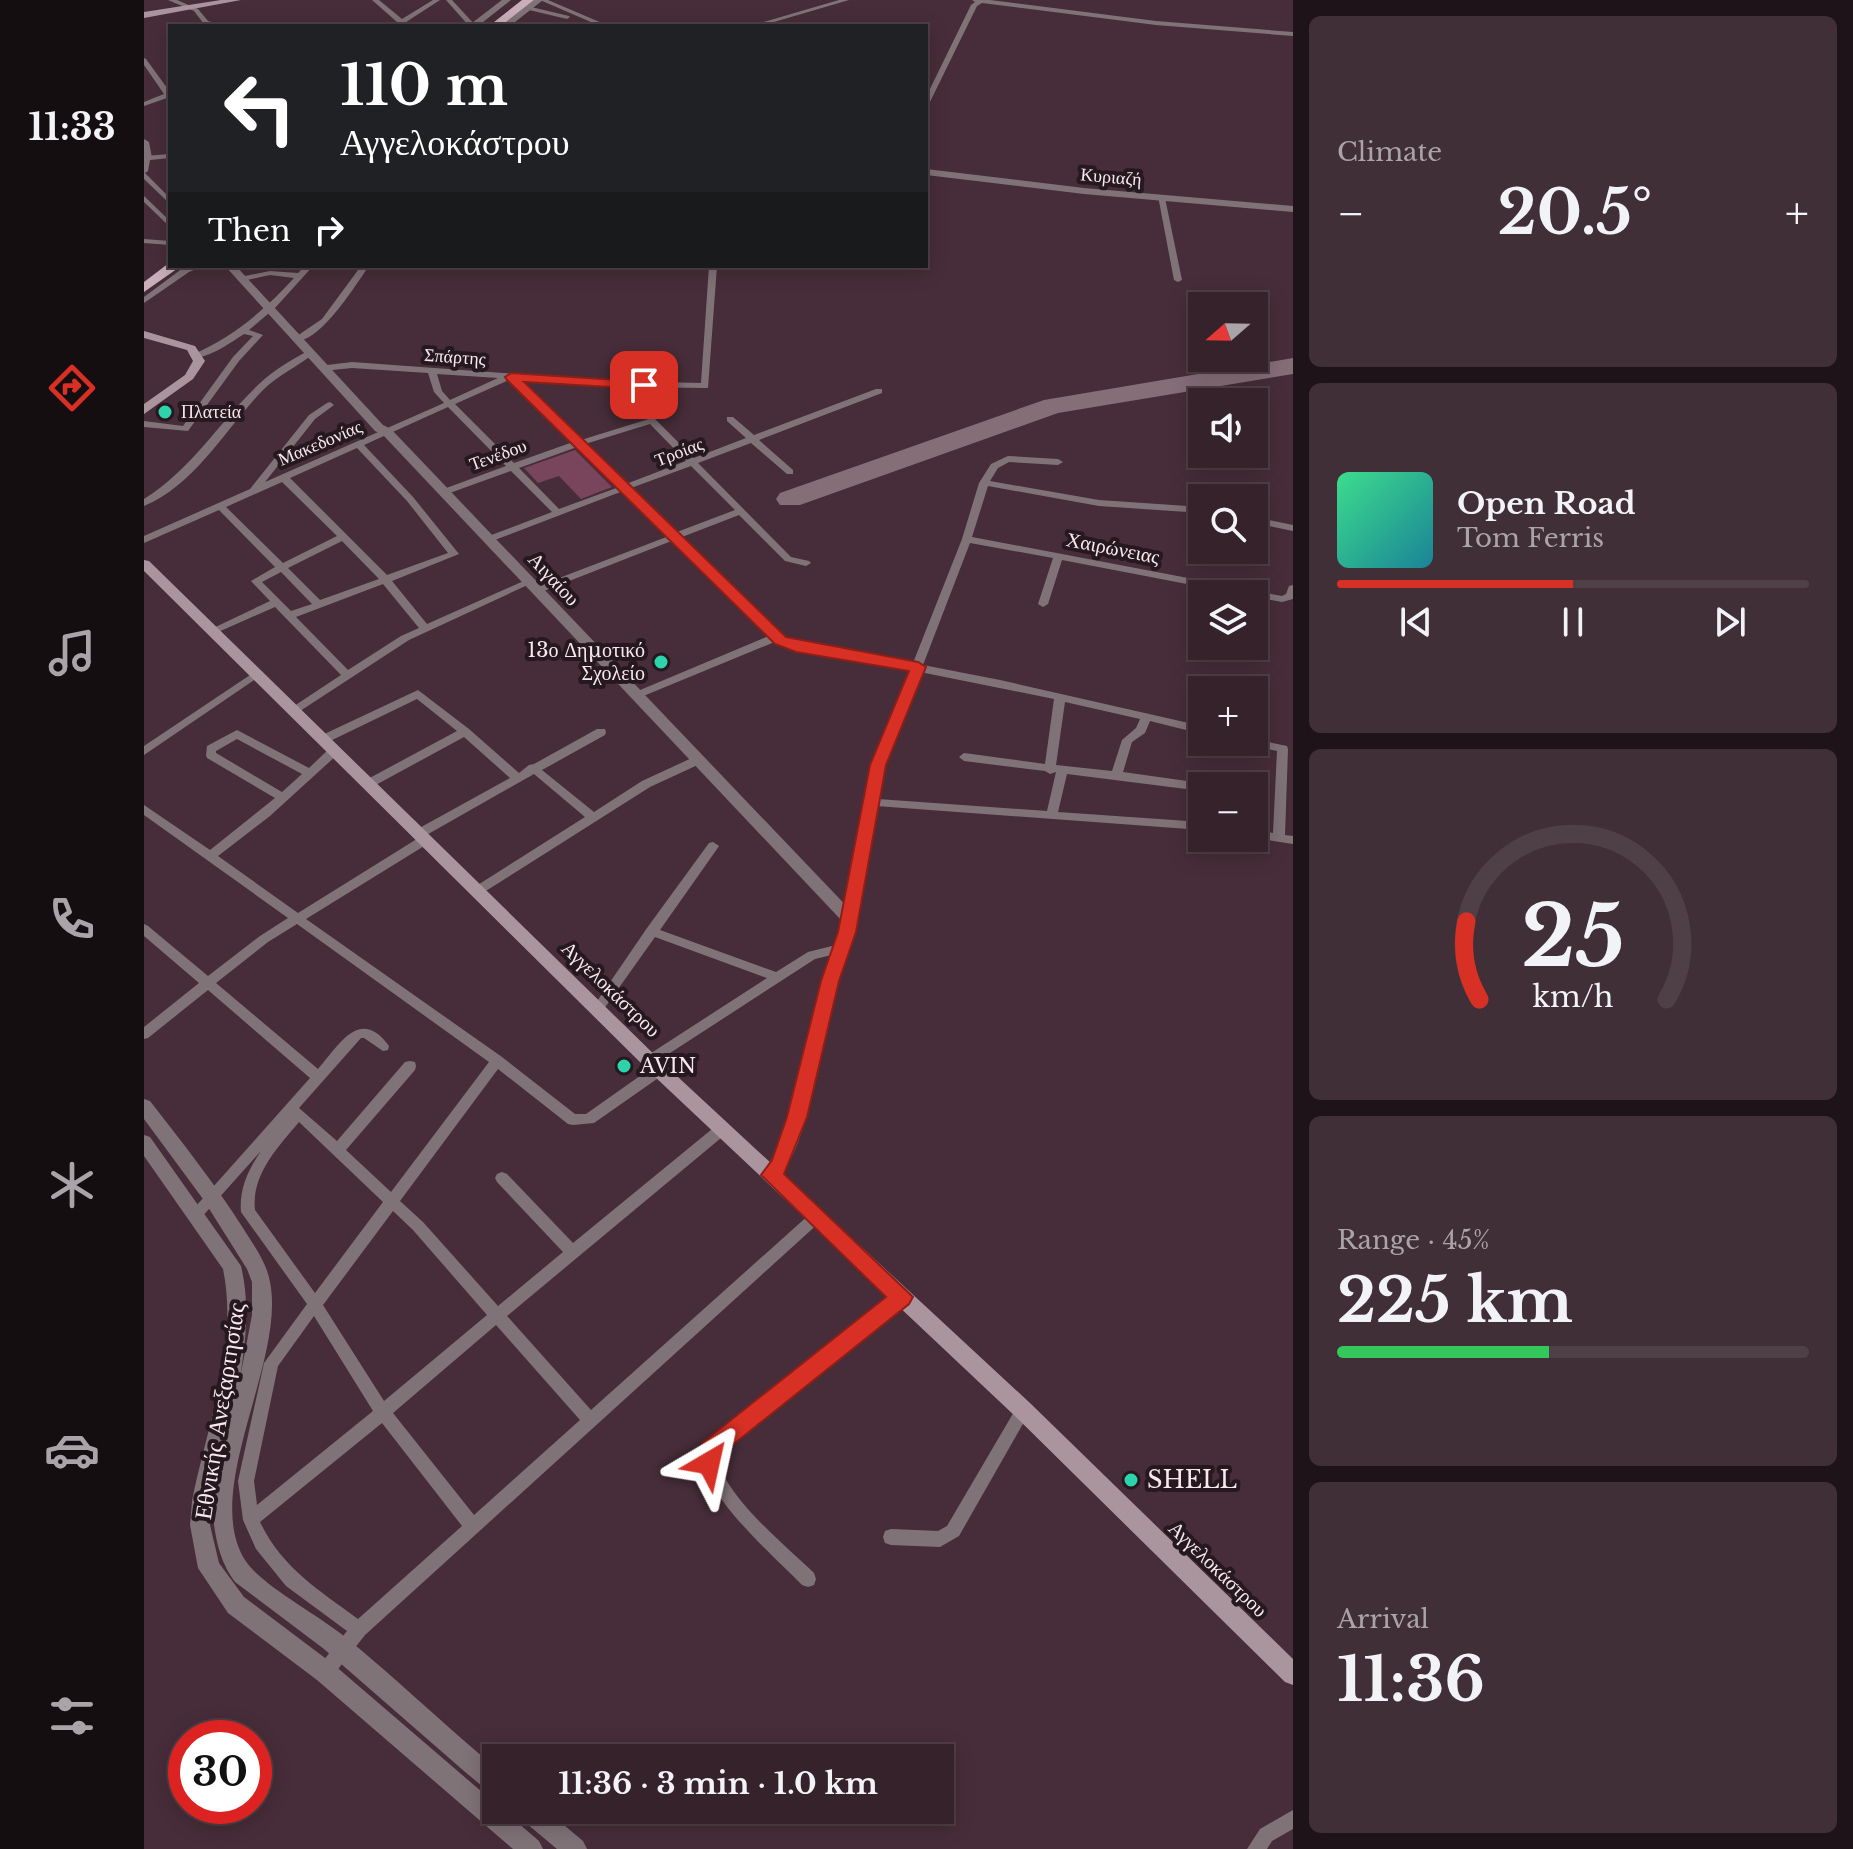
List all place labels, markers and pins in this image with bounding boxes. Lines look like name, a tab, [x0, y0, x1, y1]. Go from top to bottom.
pin	[610, 351, 678, 419]
place label: Πλατεία	[181, 401, 242, 423]
marker: Πλατεία	[156, 403, 174, 421]
place label: 13ο Δημοτικό Σχολείο	[527, 638, 645, 685]
marker: 13ο Δημοτικό Σχολείο	[652, 653, 670, 671]
place label: AVIN	[639, 1054, 696, 1078]
marker: AVIN	[615, 1057, 633, 1075]
place label: SHELL	[1147, 1465, 1237, 1494]
marker: SHELL	[1122, 1471, 1140, 1489]

